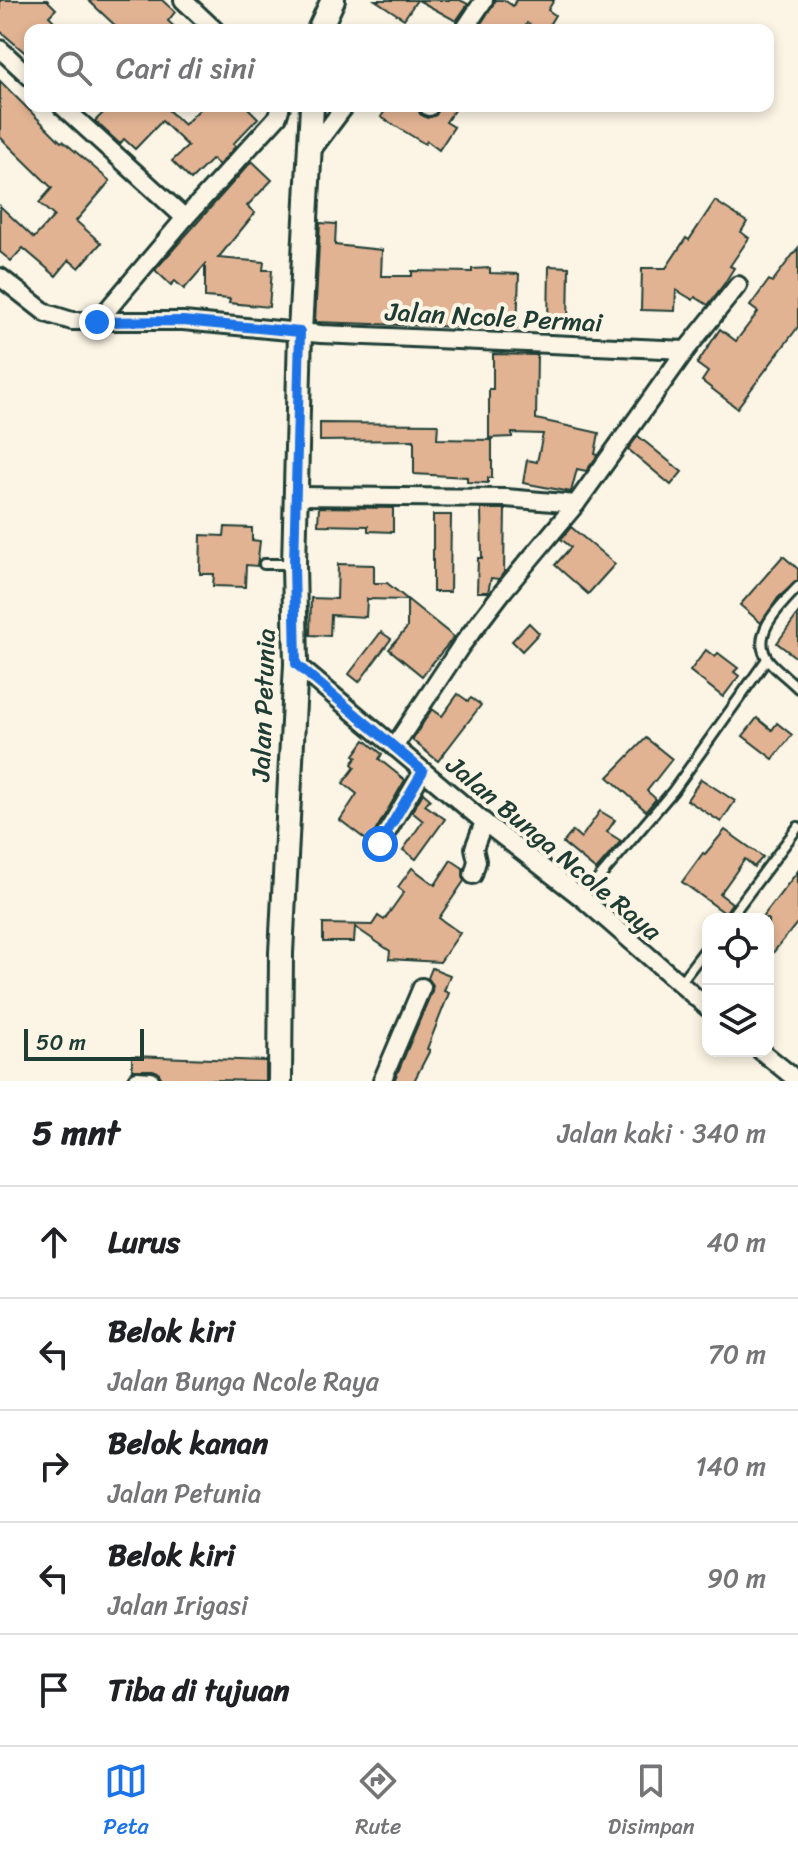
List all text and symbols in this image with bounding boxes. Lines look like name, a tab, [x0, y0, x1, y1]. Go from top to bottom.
search box	[24, 24, 774, 112]
text: Cari di sini	[116, 41, 255, 95]
icon: search	[52, 46, 96, 90]
street label: Jalan Ncole Permai	[383, 288, 605, 346]
route end	[79, 304, 115, 340]
street label: Jalan Petunia	[237, 628, 289, 783]
street label: Jalan Bunga Ncole Raya	[435, 743, 673, 953]
route start	[362, 826, 398, 862]
map controls	[702, 913, 774, 1057]
button: locate	[702, 913, 774, 985]
button: layers	[702, 985, 774, 1057]
text: 50 m	[36, 1023, 86, 1062]
scale bar	[24, 1025, 144, 1061]
text: 5 mnt	[32, 1103, 120, 1163]
text: Jalan kaki · 340 m	[558, 1110, 766, 1156]
text: Lurus	[108, 1215, 180, 1269]
text: 40 m	[707, 1219, 766, 1265]
icon: ahead	[32, 1220, 76, 1264]
text: Belok kiri	[108, 1304, 235, 1358]
text: 70 m	[708, 1331, 766, 1377]
icon: left	[32, 1332, 76, 1376]
text: Jalan Bunga Ncole Raya	[108, 1358, 379, 1404]
text: Belok kanan	[108, 1416, 268, 1470]
text: 140 m	[695, 1443, 766, 1489]
icon: right	[32, 1444, 76, 1488]
text: Jalan Petunia	[108, 1470, 261, 1516]
text: Belok kiri	[108, 1528, 235, 1582]
text: 90 m	[707, 1555, 766, 1601]
icon: left	[32, 1556, 76, 1600]
text: Jalan Irigasi	[108, 1582, 248, 1628]
text: Tiba di tujuan	[108, 1663, 289, 1717]
icon: arrive	[32, 1668, 76, 1712]
tab: Peta	[103, 1759, 149, 1846]
tab: Rute	[355, 1759, 401, 1846]
tab: Disimpan	[608, 1759, 695, 1846]

